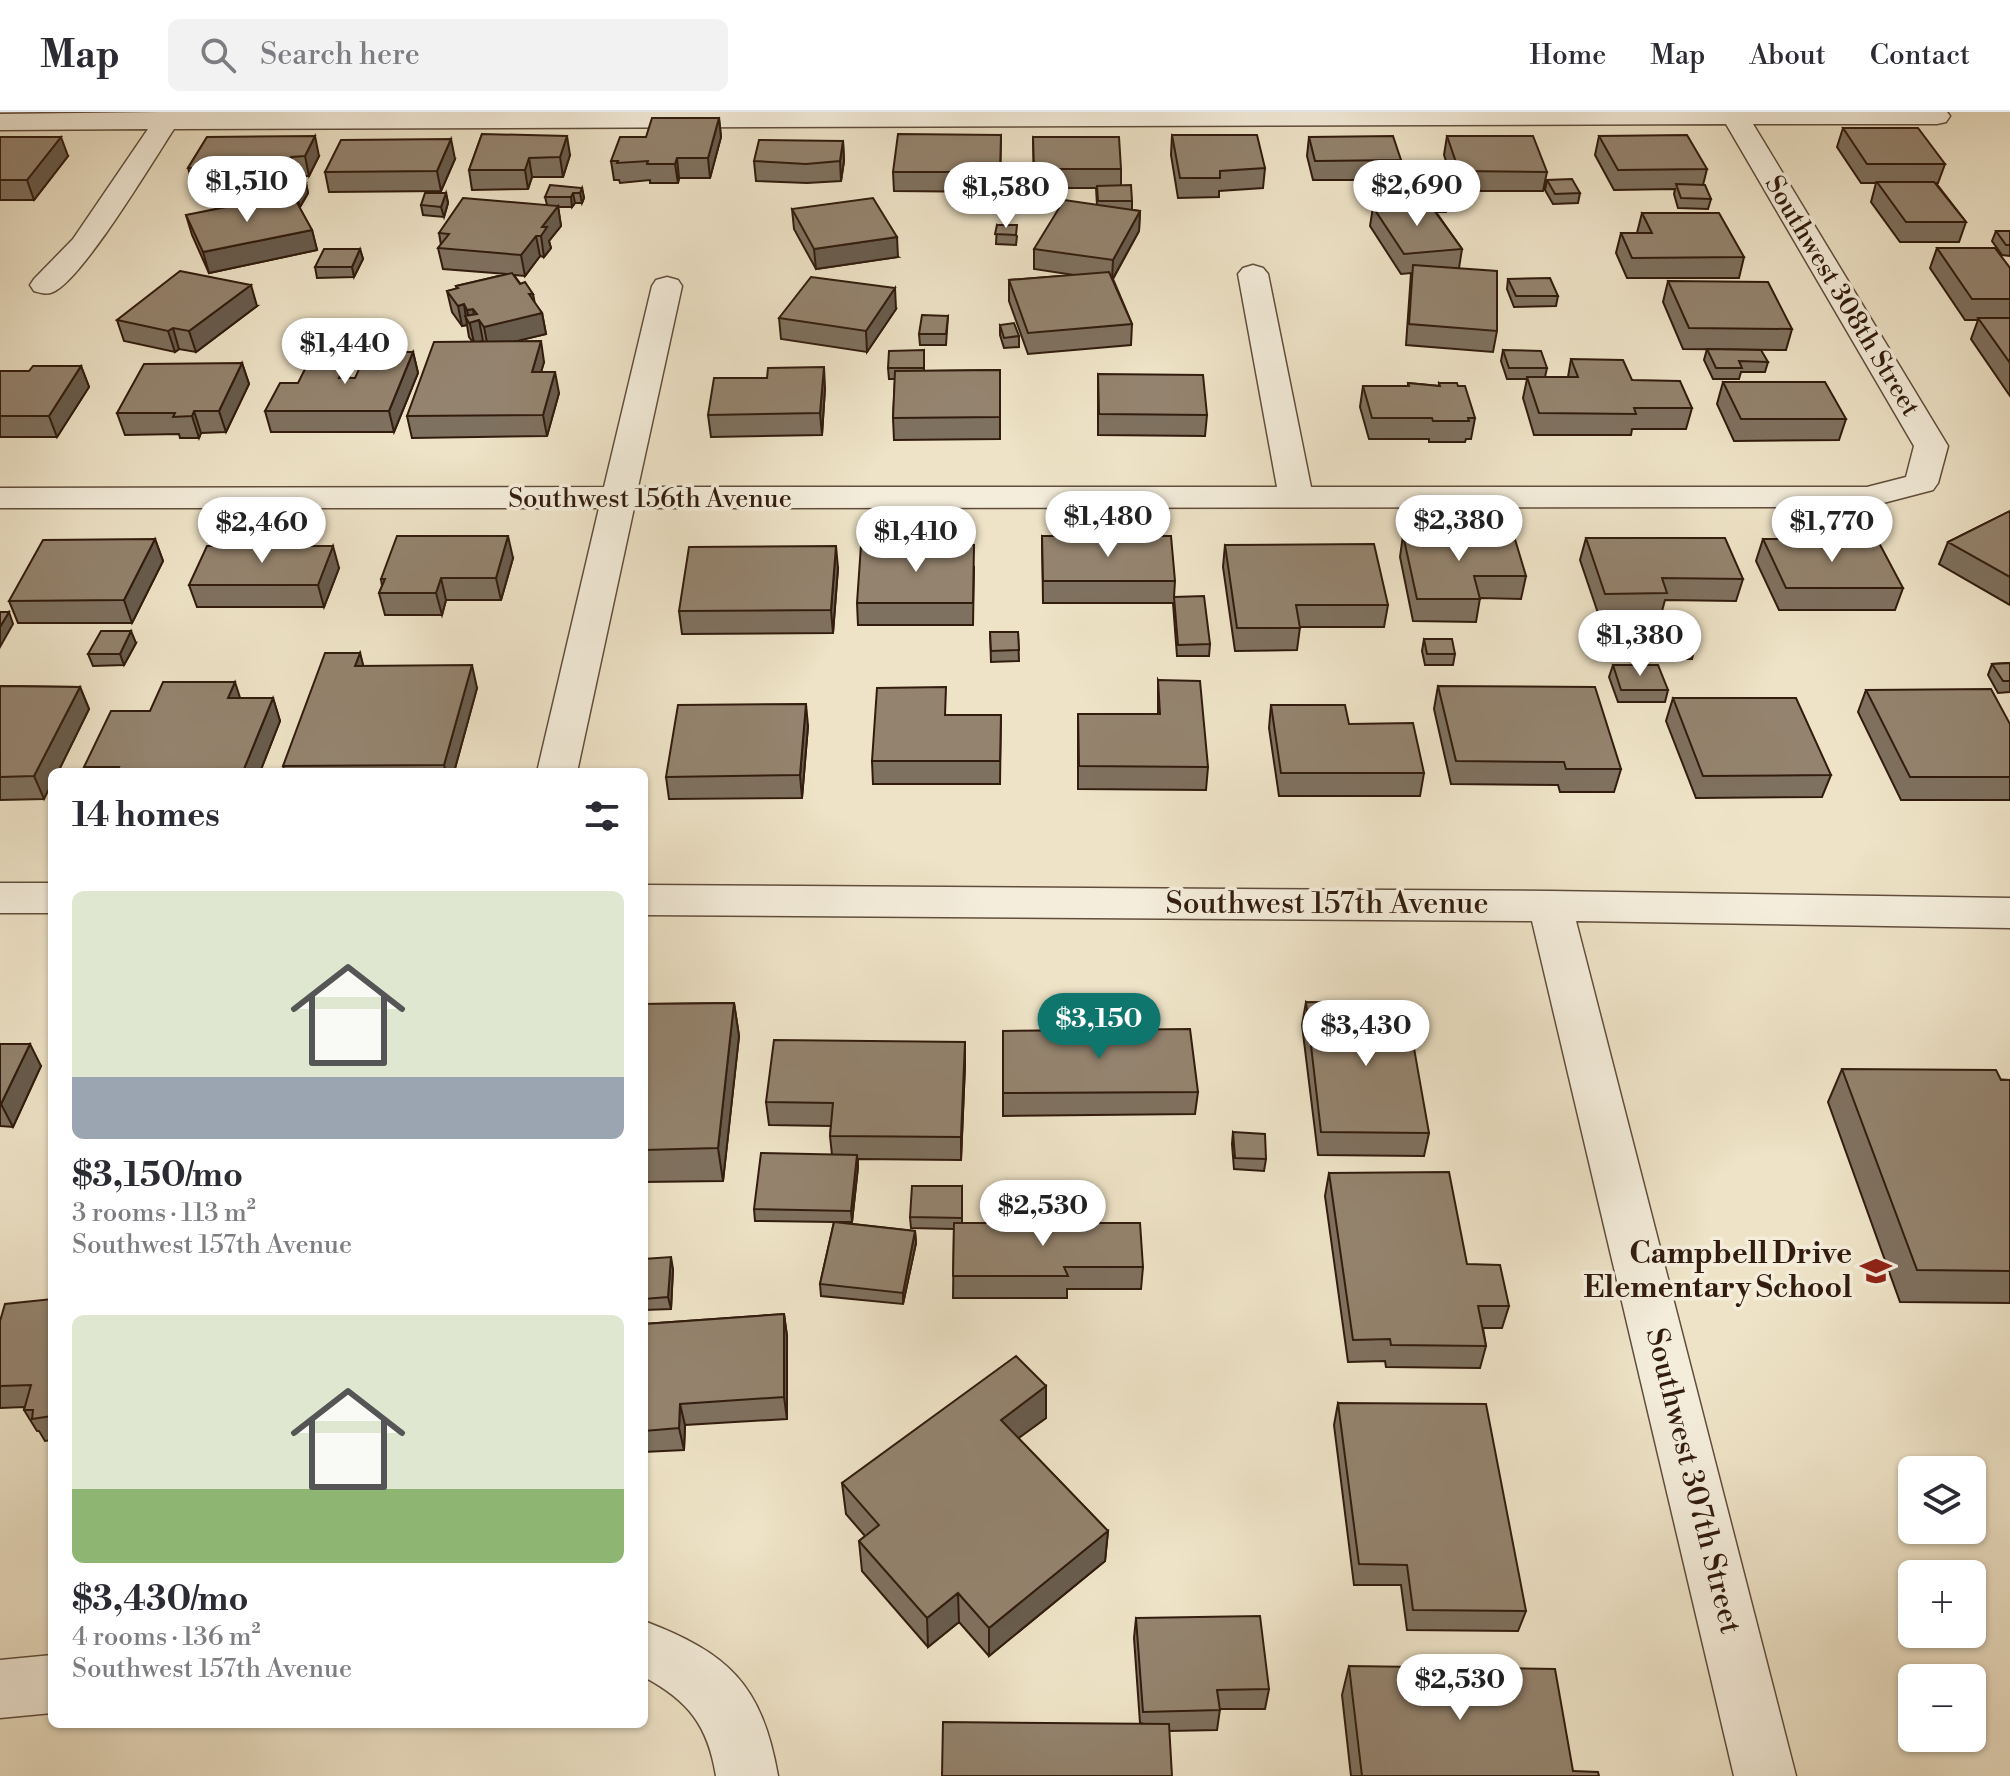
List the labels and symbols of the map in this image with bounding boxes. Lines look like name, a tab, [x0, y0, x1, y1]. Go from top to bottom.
pin: $1,510	[182, 156, 312, 224]
pin: $2,690	[1352, 160, 1482, 228]
pin: $1,580	[941, 162, 1071, 230]
street label: Southwest 308th Street	[1758, 170, 1926, 422]
pin: $1,440	[280, 318, 410, 386]
street label: Southwest 156th Avenue	[508, 483, 792, 515]
pin: $1,480	[1043, 491, 1173, 559]
pin: $2,380	[1394, 495, 1524, 563]
pin: $1,770	[1767, 496, 1897, 564]
pin: $2,460	[197, 497, 327, 565]
pin: $1,410	[851, 506, 981, 574]
pin: $1,380	[1575, 610, 1705, 678]
street label: Southwest 157th Avenue	[1165, 885, 1489, 923]
pin: $3,150	[1034, 993, 1164, 1061]
pin: $3,430	[1301, 1000, 1431, 1068]
pin: $2,530	[978, 1180, 1108, 1248]
place label: Campbell Drive Elementary School	[1583, 1235, 1852, 1307]
school or university icon: Campbell Drive Elementary School	[1859, 1254, 1893, 1288]
street label: Southwest 307th Street	[1637, 1324, 1749, 1638]
pin: $2,530	[1395, 1654, 1525, 1722]

